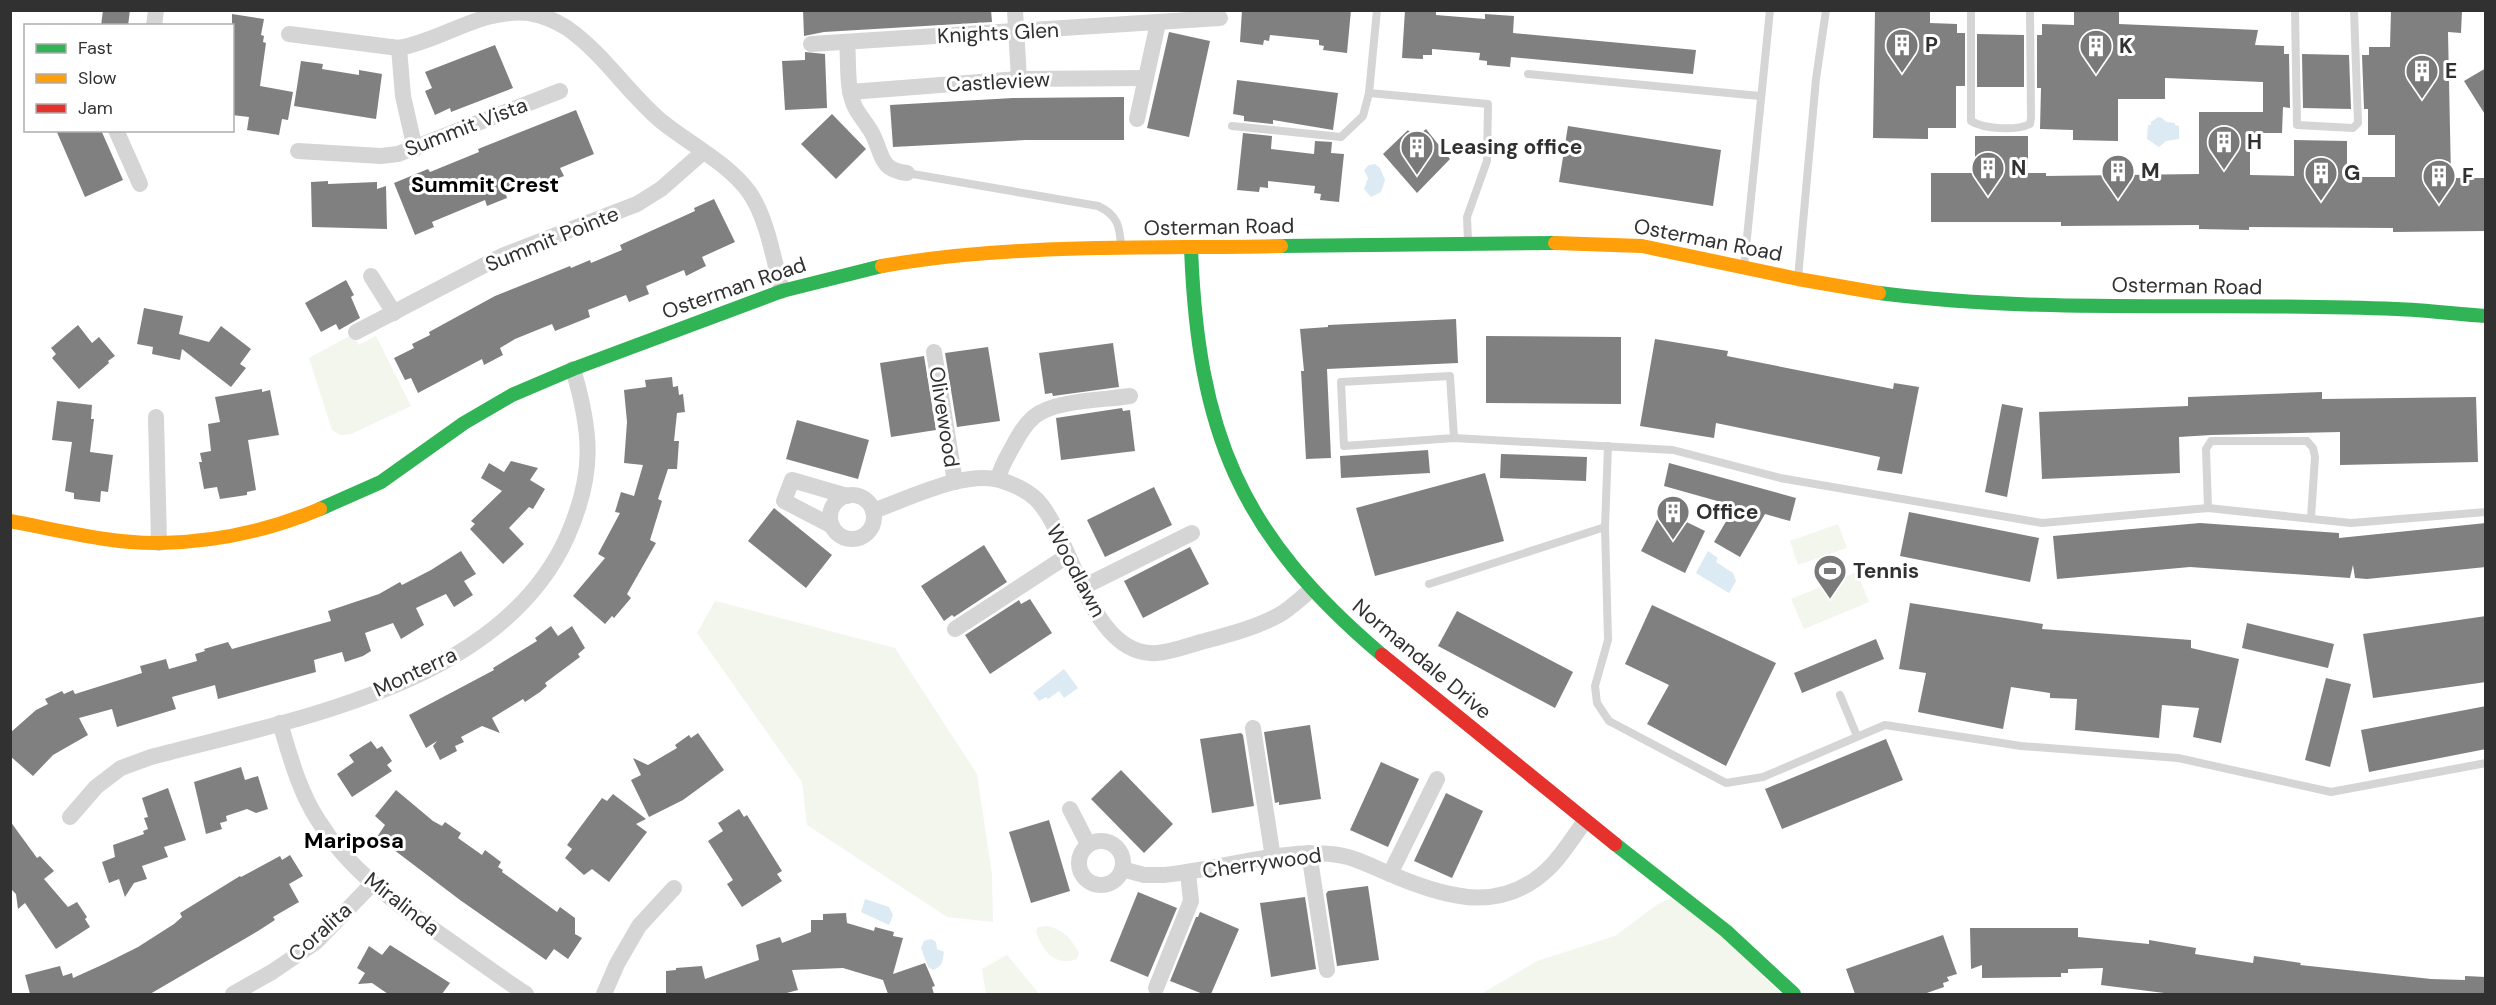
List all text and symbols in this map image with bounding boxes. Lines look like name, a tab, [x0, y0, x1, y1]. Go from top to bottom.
street label: Knights Glen	[936, 16, 1060, 50]
legend	[24, 24, 234, 132]
building icon: P	[1884, 27, 1920, 74]
building icon: K	[2078, 28, 2114, 75]
place label: P	[1925, 31, 1938, 59]
place label: K	[2119, 32, 2133, 60]
text: Fast	[78, 36, 113, 60]
building icon: E	[2404, 53, 2440, 100]
place label: E	[2445, 57, 2457, 85]
street label: Castleview	[945, 65, 1051, 99]
text: Slow	[78, 66, 117, 90]
street label: Summit Vista	[401, 91, 531, 163]
text: Jam	[78, 96, 113, 120]
building icon: H	[2206, 124, 2242, 171]
place label: H	[2247, 128, 2262, 156]
building icon: Leasing office	[1399, 129, 1435, 176]
place label: Leasing office	[1440, 133, 1582, 161]
building icon: N	[1970, 150, 2006, 197]
building icon: M	[2100, 153, 2136, 200]
place label: N	[2011, 154, 2026, 182]
building icon: G	[2303, 155, 2339, 202]
place label: M	[2141, 157, 2160, 185]
building icon: F	[2421, 158, 2457, 205]
place label: G	[2344, 159, 2360, 187]
place label: F	[2462, 162, 2474, 190]
district label: Summit Crest	[411, 170, 559, 199]
street label: Summit Pointe	[481, 199, 623, 278]
street label: Osterman Road	[1143, 212, 1295, 242]
street label: Osterman Road	[1631, 212, 1785, 268]
street label: Osterman Road	[658, 250, 810, 326]
street label: Osterman Road	[2111, 271, 2263, 301]
street label: Olivewood	[922, 365, 966, 469]
building icon: Office	[1655, 494, 1691, 541]
place label: Office	[1696, 498, 1758, 526]
street label: Woodlawn	[1040, 520, 1112, 622]
sports icon: Tennis	[1812, 553, 1848, 600]
place label: Tennis	[1853, 557, 1919, 585]
street label: Normandale Drive	[1347, 593, 1497, 726]
street label: Monterra	[369, 641, 461, 703]
district label: Mariposa	[304, 826, 404, 855]
street label: Cherrywood	[1201, 841, 1323, 885]
street label: Miralinda	[359, 866, 445, 942]
street label: Coralita	[282, 896, 358, 968]

